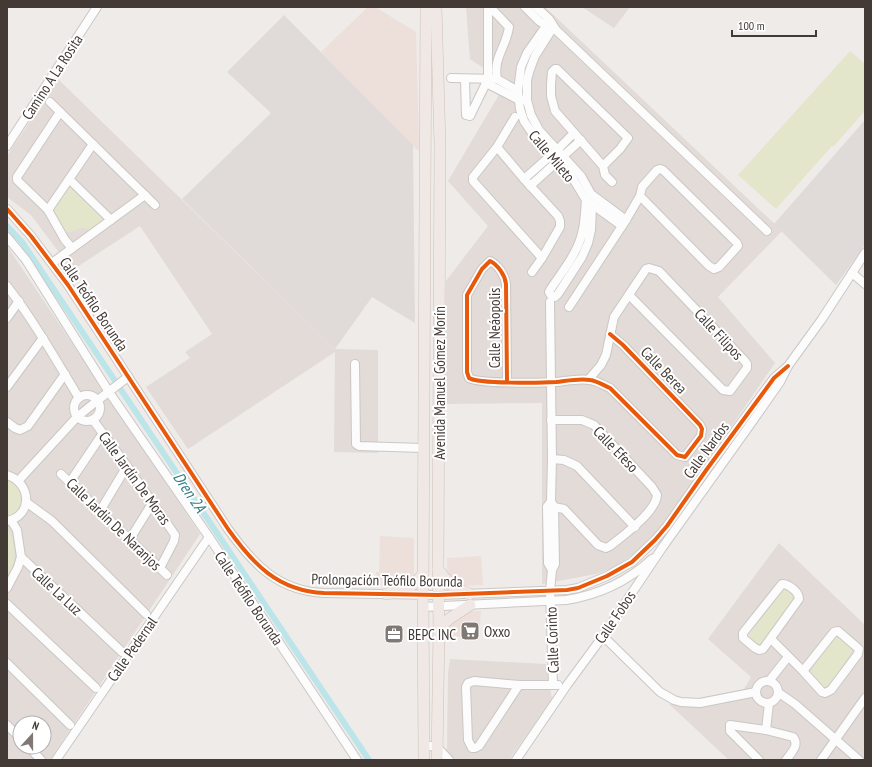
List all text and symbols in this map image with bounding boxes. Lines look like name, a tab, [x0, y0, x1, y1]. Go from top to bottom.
scale bar	[732, 12, 816, 38]
text: 100 m	[738, 18, 765, 33]
street label: Camino A La Rosita	[17, 31, 87, 123]
street label: Calle Mileto	[525, 126, 579, 186]
street label: Calle Teófilo Borunda	[56, 253, 132, 355]
street label: Calle Neáopolis	[485, 288, 504, 368]
street label: Calle Filipos	[690, 304, 748, 364]
street label: Avenida Manuel Gómez Morín	[430, 306, 449, 460]
street label: Calle Berea	[637, 342, 691, 398]
street label: Calle Nardos	[679, 418, 733, 482]
street label: Calle Efeso	[589, 422, 643, 476]
street label: Calle Jardín De Moras	[95, 428, 175, 528]
water label: Dren 2A	[169, 468, 211, 516]
street label: Calle Jardín De Naranjos	[62, 474, 166, 574]
street label: Calle Teófilo Borunda	[211, 547, 287, 649]
street label: Calle La Luz	[28, 563, 86, 619]
street label: Prolongación Teófilo Borunda	[311, 569, 463, 591]
street label: Calle Fobos	[590, 587, 640, 647]
street label: Calle Corinto	[541, 606, 563, 674]
street label: Calle Pedernal	[103, 613, 161, 685]
supermarket icon: Oxxo	[459, 620, 481, 642]
place label: Oxxo	[484, 622, 510, 641]
office icon: BEPC INC	[383, 623, 405, 645]
place label: BEPC INC	[408, 625, 456, 644]
north arrow	[12, 715, 52, 755]
text: N	[30, 718, 41, 733]

